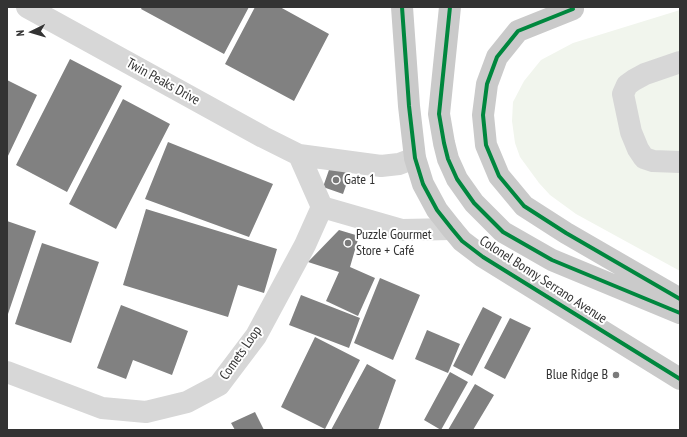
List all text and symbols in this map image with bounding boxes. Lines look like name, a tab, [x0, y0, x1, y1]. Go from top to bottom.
north arrow	[12, 12, 52, 52]
text: N	[13, 29, 27, 37]
street label: Twin Peaks Drive	[123, 55, 203, 109]
place label: Gate 1	[344, 172, 375, 188]
marker: Gate 1	[331, 175, 341, 185]
place label: Puzzle Gourmet Store + Café	[356, 227, 432, 260]
street label: Colonel Bonny Serrano Avenue	[476, 233, 610, 327]
marker: Puzzle Gourmet Store + Café	[343, 238, 353, 248]
street label: Comets Loop	[216, 323, 266, 383]
place label: Blue Ridge B	[546, 367, 608, 383]
marker: Blue Ridge B	[611, 370, 621, 380]

